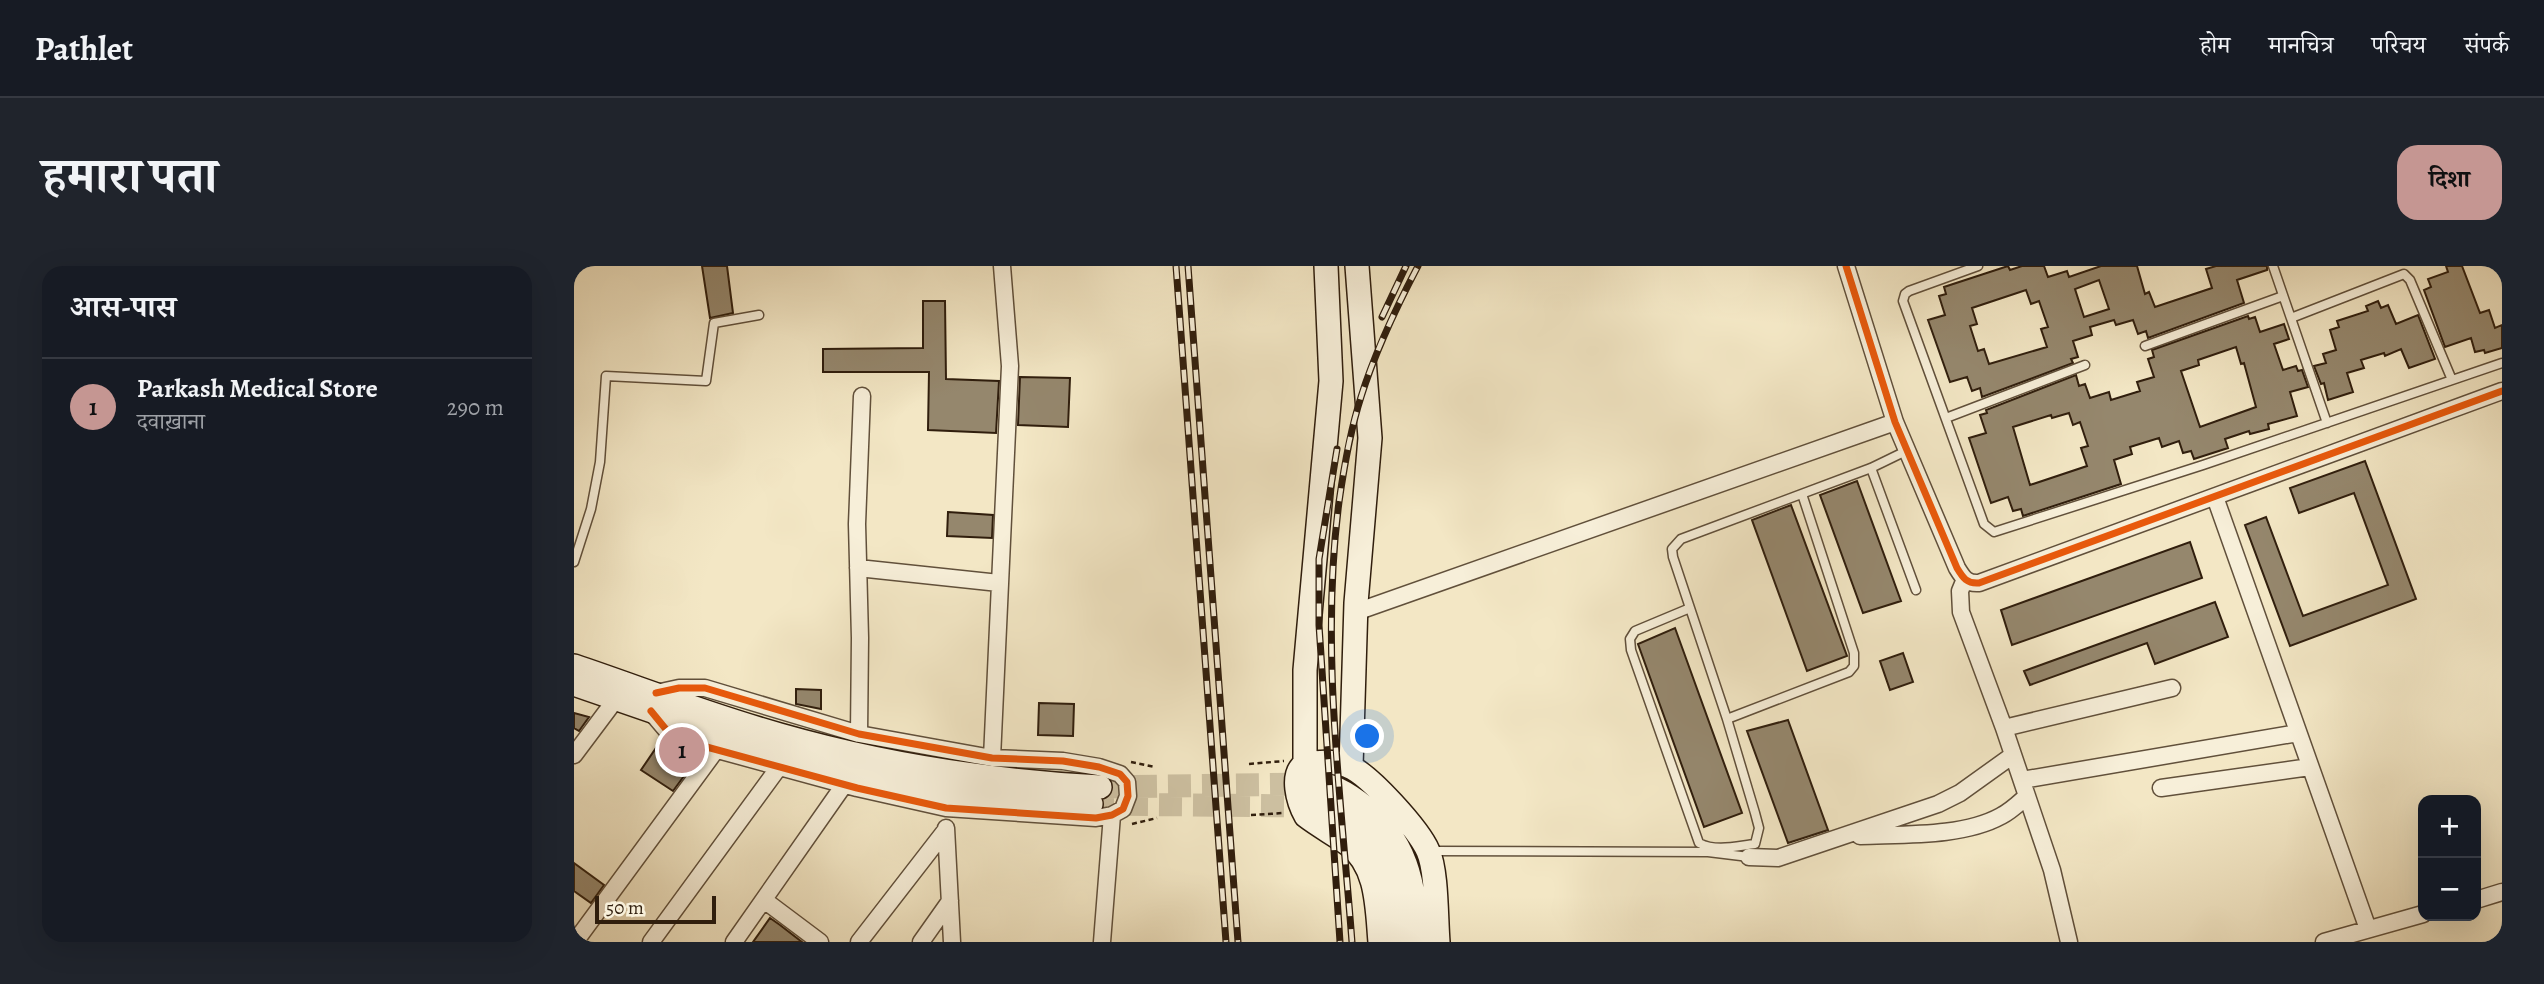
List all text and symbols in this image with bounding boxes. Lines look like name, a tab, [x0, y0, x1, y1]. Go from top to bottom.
text: Pathlet	[35, 26, 133, 71]
text: होम	[2200, 29, 2230, 61]
text: मानचित्र	[2268, 29, 2334, 61]
text: परिचय	[2372, 29, 2426, 61]
text: संपर्क	[2464, 29, 2509, 61]
text: हमारा पता	[42, 142, 217, 209]
button: दिशा	[2397, 145, 2502, 220]
text: आस-पास	[70, 287, 176, 327]
text: Parkash Medical Store	[137, 371, 378, 406]
text: 1	[89, 392, 97, 423]
text: 290 m	[447, 392, 504, 423]
text: दवाख़ाना	[137, 406, 205, 437]
your location	[1350, 719, 1384, 753]
pin: 1	[659, 724, 705, 776]
map controls	[2418, 795, 2481, 921]
button: +	[2418, 795, 2481, 858]
button: −	[2418, 858, 2481, 921]
scale bar	[595, 893, 716, 925]
text: 50 m	[606, 895, 644, 921]

